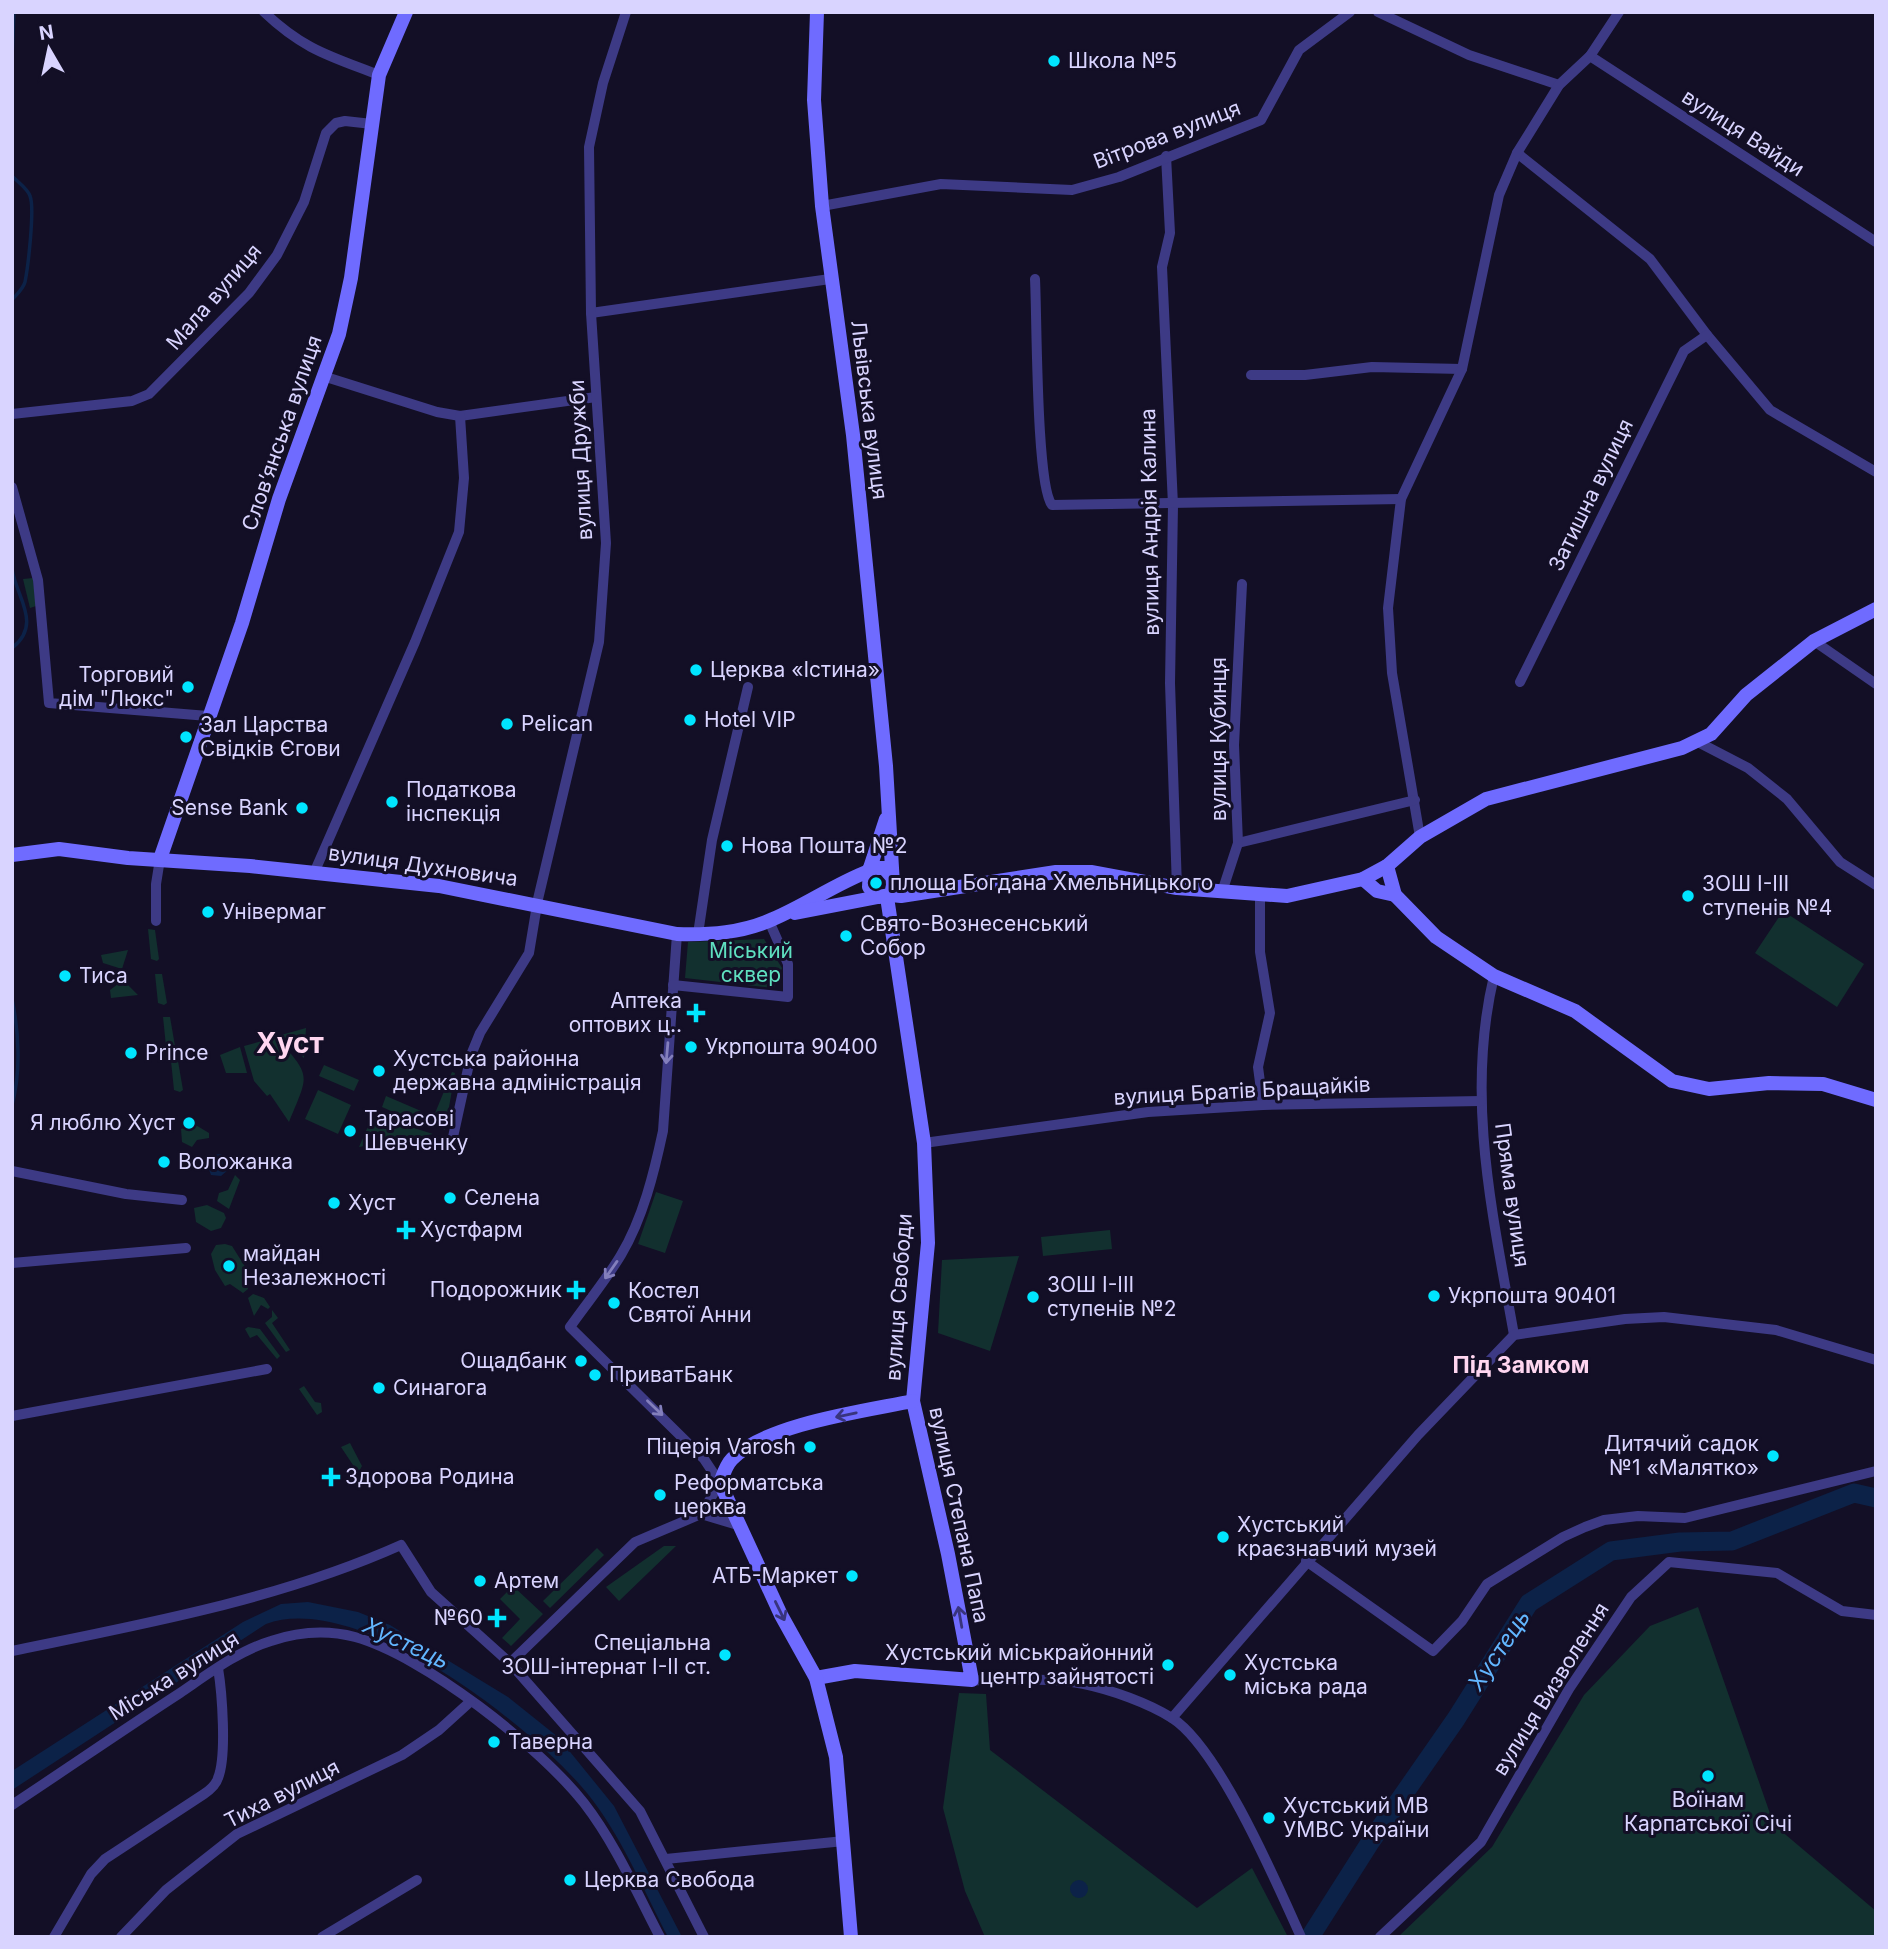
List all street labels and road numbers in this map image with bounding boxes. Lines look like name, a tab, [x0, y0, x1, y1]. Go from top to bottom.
street label: вулиця Вайди	[1677, 84, 1809, 181]
street label: Вітрова вулиця	[1090, 95, 1244, 174]
street label: Мала вулиця	[161, 239, 266, 355]
street label: Львівська вулиця	[846, 319, 893, 501]
street label: Словʼянська вулиця	[236, 332, 327, 534]
street label: вулиця Дружби	[564, 379, 597, 541]
street label: вулиця Андрія Калина	[1135, 408, 1164, 636]
street label: Затишна вулиця	[1543, 415, 1638, 575]
street label: вулиця Кубинця	[1206, 657, 1231, 821]
street label: вулиця Духновича	[327, 840, 519, 891]
street label: вулиця Братів Бращайків	[1113, 1071, 1371, 1110]
street label: Пряма вулиця	[1490, 1121, 1535, 1269]
street label: вулиця Свободи	[880, 1212, 917, 1381]
street label: вулиця Степана Папа	[924, 1405, 995, 1625]
street label: вулиця Визволення	[1487, 1598, 1614, 1780]
street label: Міська вулиця	[104, 1626, 243, 1725]
street label: Тиха вулиця	[220, 1754, 343, 1833]

